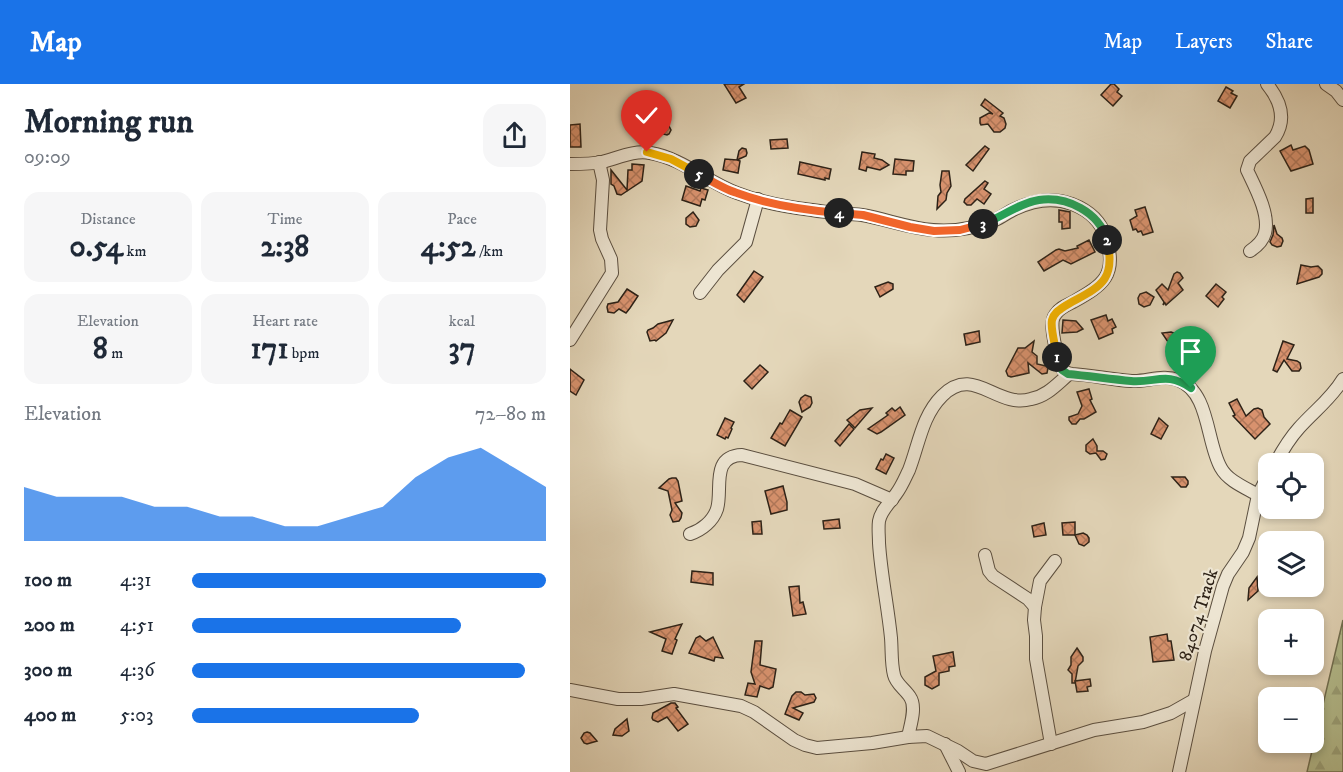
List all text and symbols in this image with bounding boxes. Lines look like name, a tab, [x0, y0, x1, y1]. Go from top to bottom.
text: Map	[30, 25, 82, 60]
text: Map	[1103, 29, 1142, 55]
text: Layers	[1175, 29, 1233, 55]
text: Share	[1266, 29, 1313, 55]
pin	[621, 90, 672, 152]
icon: check	[630, 99, 663, 132]
text: Morning run	[24, 102, 193, 143]
button: share	[483, 104, 546, 167]
text: 09:09	[24, 145, 71, 170]
pin: 5	[684, 159, 714, 189]
text: 5	[695, 164, 703, 184]
pin: 4	[824, 198, 854, 228]
text: 4	[834, 203, 844, 223]
text: Distance	[80, 209, 136, 229]
text: Time	[268, 209, 302, 229]
text: Pace	[447, 209, 477, 229]
pin: 3	[968, 209, 998, 239]
text: 3	[980, 214, 986, 234]
pin: 2	[1092, 225, 1122, 255]
text: 0.54	[70, 229, 123, 266]
text: 2:38	[261, 229, 309, 266]
text: 4:52	[421, 229, 476, 266]
text: 2	[1103, 230, 1111, 250]
text: km	[123, 241, 146, 261]
text: /km	[476, 241, 503, 261]
text: Elevation	[77, 311, 139, 331]
text: Heart rate	[252, 311, 318, 331]
text: kcal	[449, 311, 475, 331]
pin	[1165, 326, 1216, 388]
text: 8	[93, 331, 108, 368]
text: 171	[251, 331, 288, 368]
text: 37	[449, 331, 476, 368]
icon: arrive	[1174, 335, 1207, 368]
pin: 1	[1042, 342, 1072, 372]
text: m	[108, 343, 123, 363]
text: bpm	[288, 343, 319, 363]
text: 1	[1054, 347, 1060, 367]
text: Elevation	[24, 402, 101, 427]
text: 72–80 m	[475, 402, 546, 427]
map controls	[1258, 453, 1324, 753]
button: locate	[1258, 453, 1324, 519]
button: layers	[1258, 531, 1324, 597]
street label: 84074 Track	[1175, 566, 1223, 664]
text: 100 m	[24, 568, 72, 593]
text: 4:31	[120, 568, 152, 593]
button: +	[1258, 609, 1324, 675]
text: 200 m	[24, 613, 75, 638]
text: 4:51	[120, 613, 154, 638]
text: 300 m	[24, 658, 72, 683]
text: 4:36	[120, 658, 155, 683]
button: −	[1258, 687, 1324, 753]
text: 400 m	[24, 703, 76, 728]
text: 5:03	[120, 703, 153, 728]

